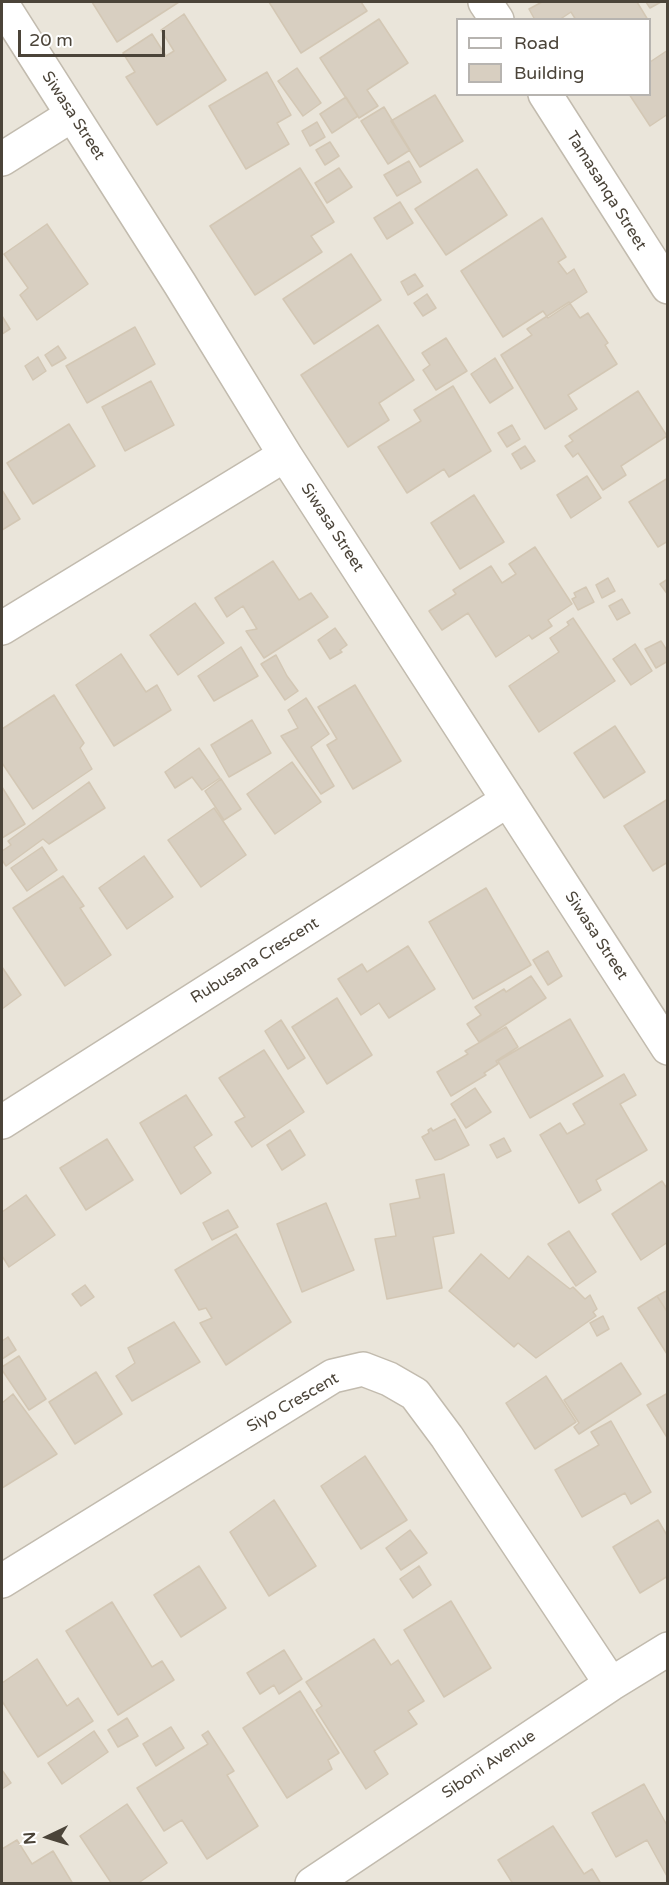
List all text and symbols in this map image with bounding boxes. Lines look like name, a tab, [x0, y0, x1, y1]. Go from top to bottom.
scale bar	[21, 18, 168, 56]
legend	[456, 18, 651, 96]
text: 20 m	[29, 29, 73, 51]
text: Road	[514, 32, 559, 54]
text: Building	[514, 62, 584, 84]
street label: Siwasa Street	[37, 68, 109, 164]
street label: Tamasanqa Street	[562, 128, 650, 254]
street label: Siwasa Street	[296, 480, 368, 576]
street label: Siwasa Street	[560, 888, 632, 984]
street label: Rubusana Crescent	[187, 914, 323, 1008]
street label: Siyo Crescent	[244, 1369, 342, 1437]
street label: Siboni Avenue	[439, 1727, 539, 1803]
north arrow	[18, 1807, 78, 1867]
text: N	[20, 1831, 40, 1845]

